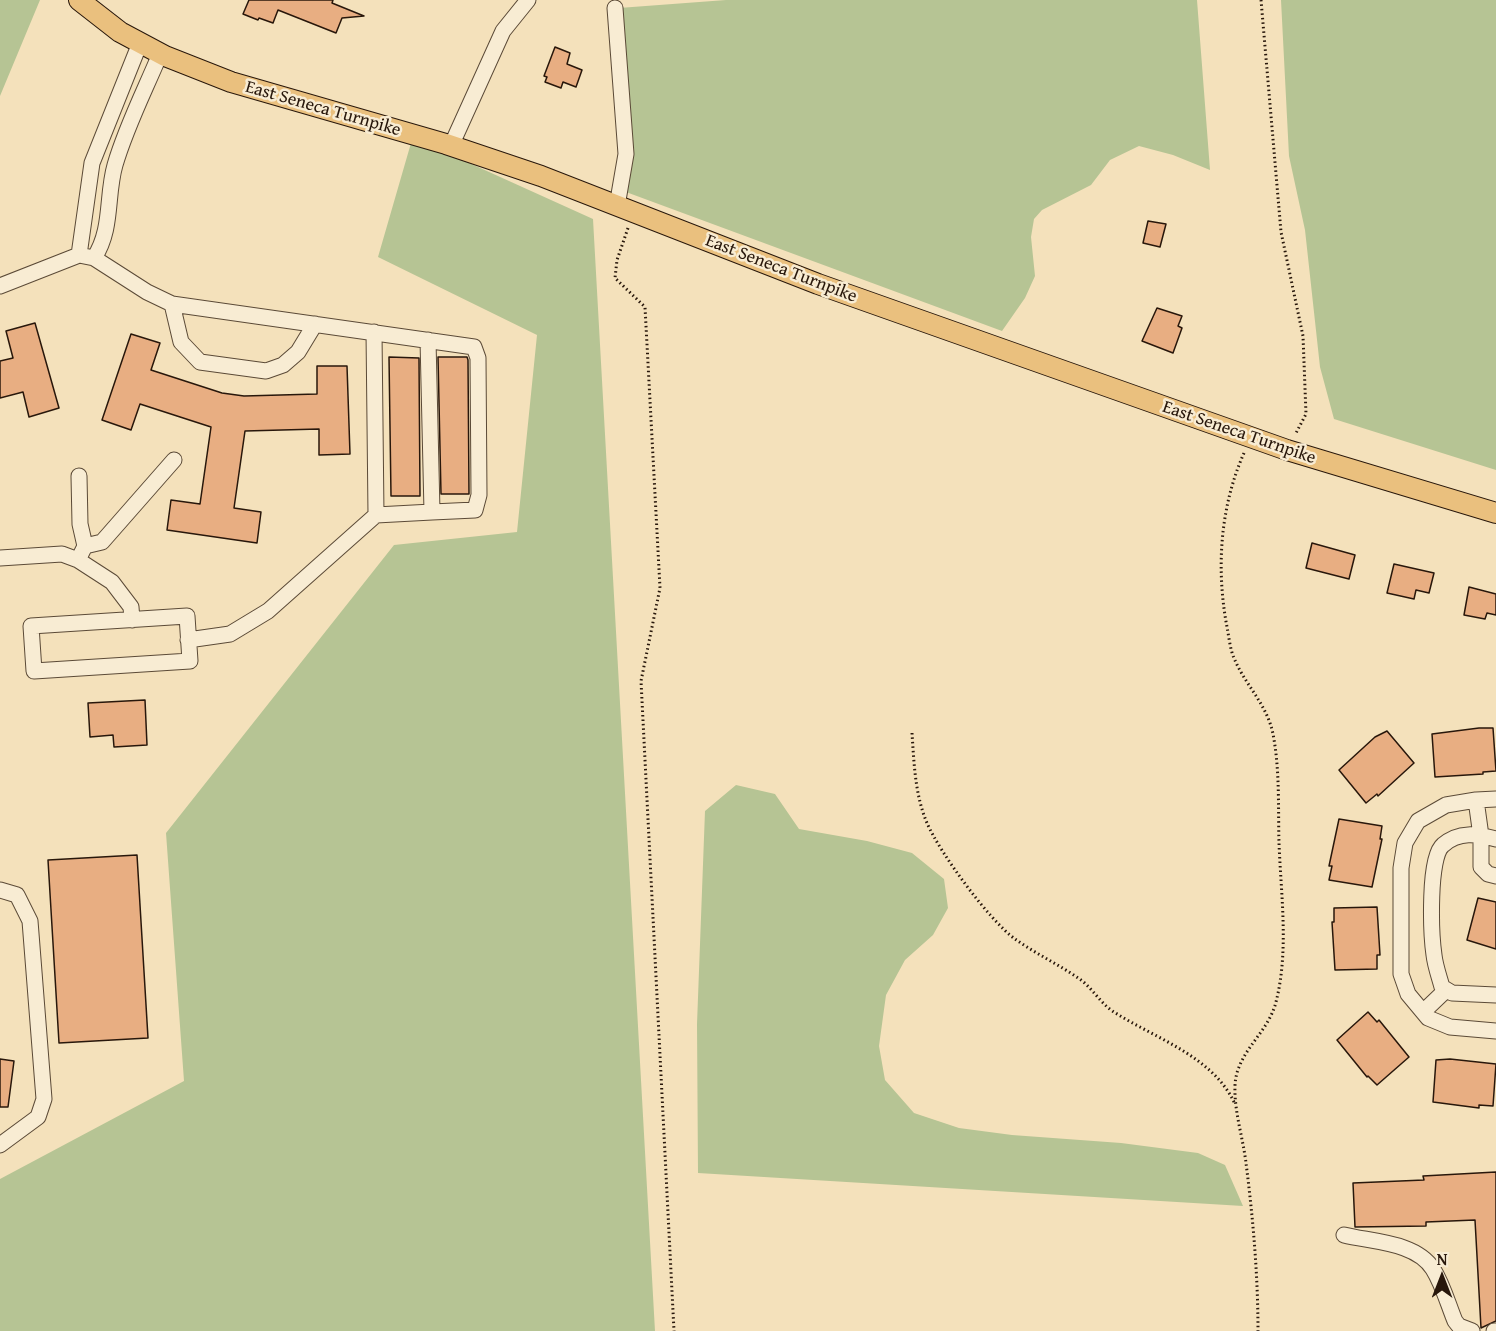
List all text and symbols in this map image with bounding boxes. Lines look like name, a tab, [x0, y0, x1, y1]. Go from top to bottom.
street label: East Seneca Turnpike	[243, 76, 403, 142]
street label: East Seneca Turnpike	[702, 230, 860, 308]
street label: East Seneca Turnpike	[1160, 397, 1318, 469]
north arrow	[1412, 1247, 1472, 1307]
text: N	[1437, 1247, 1447, 1271]

